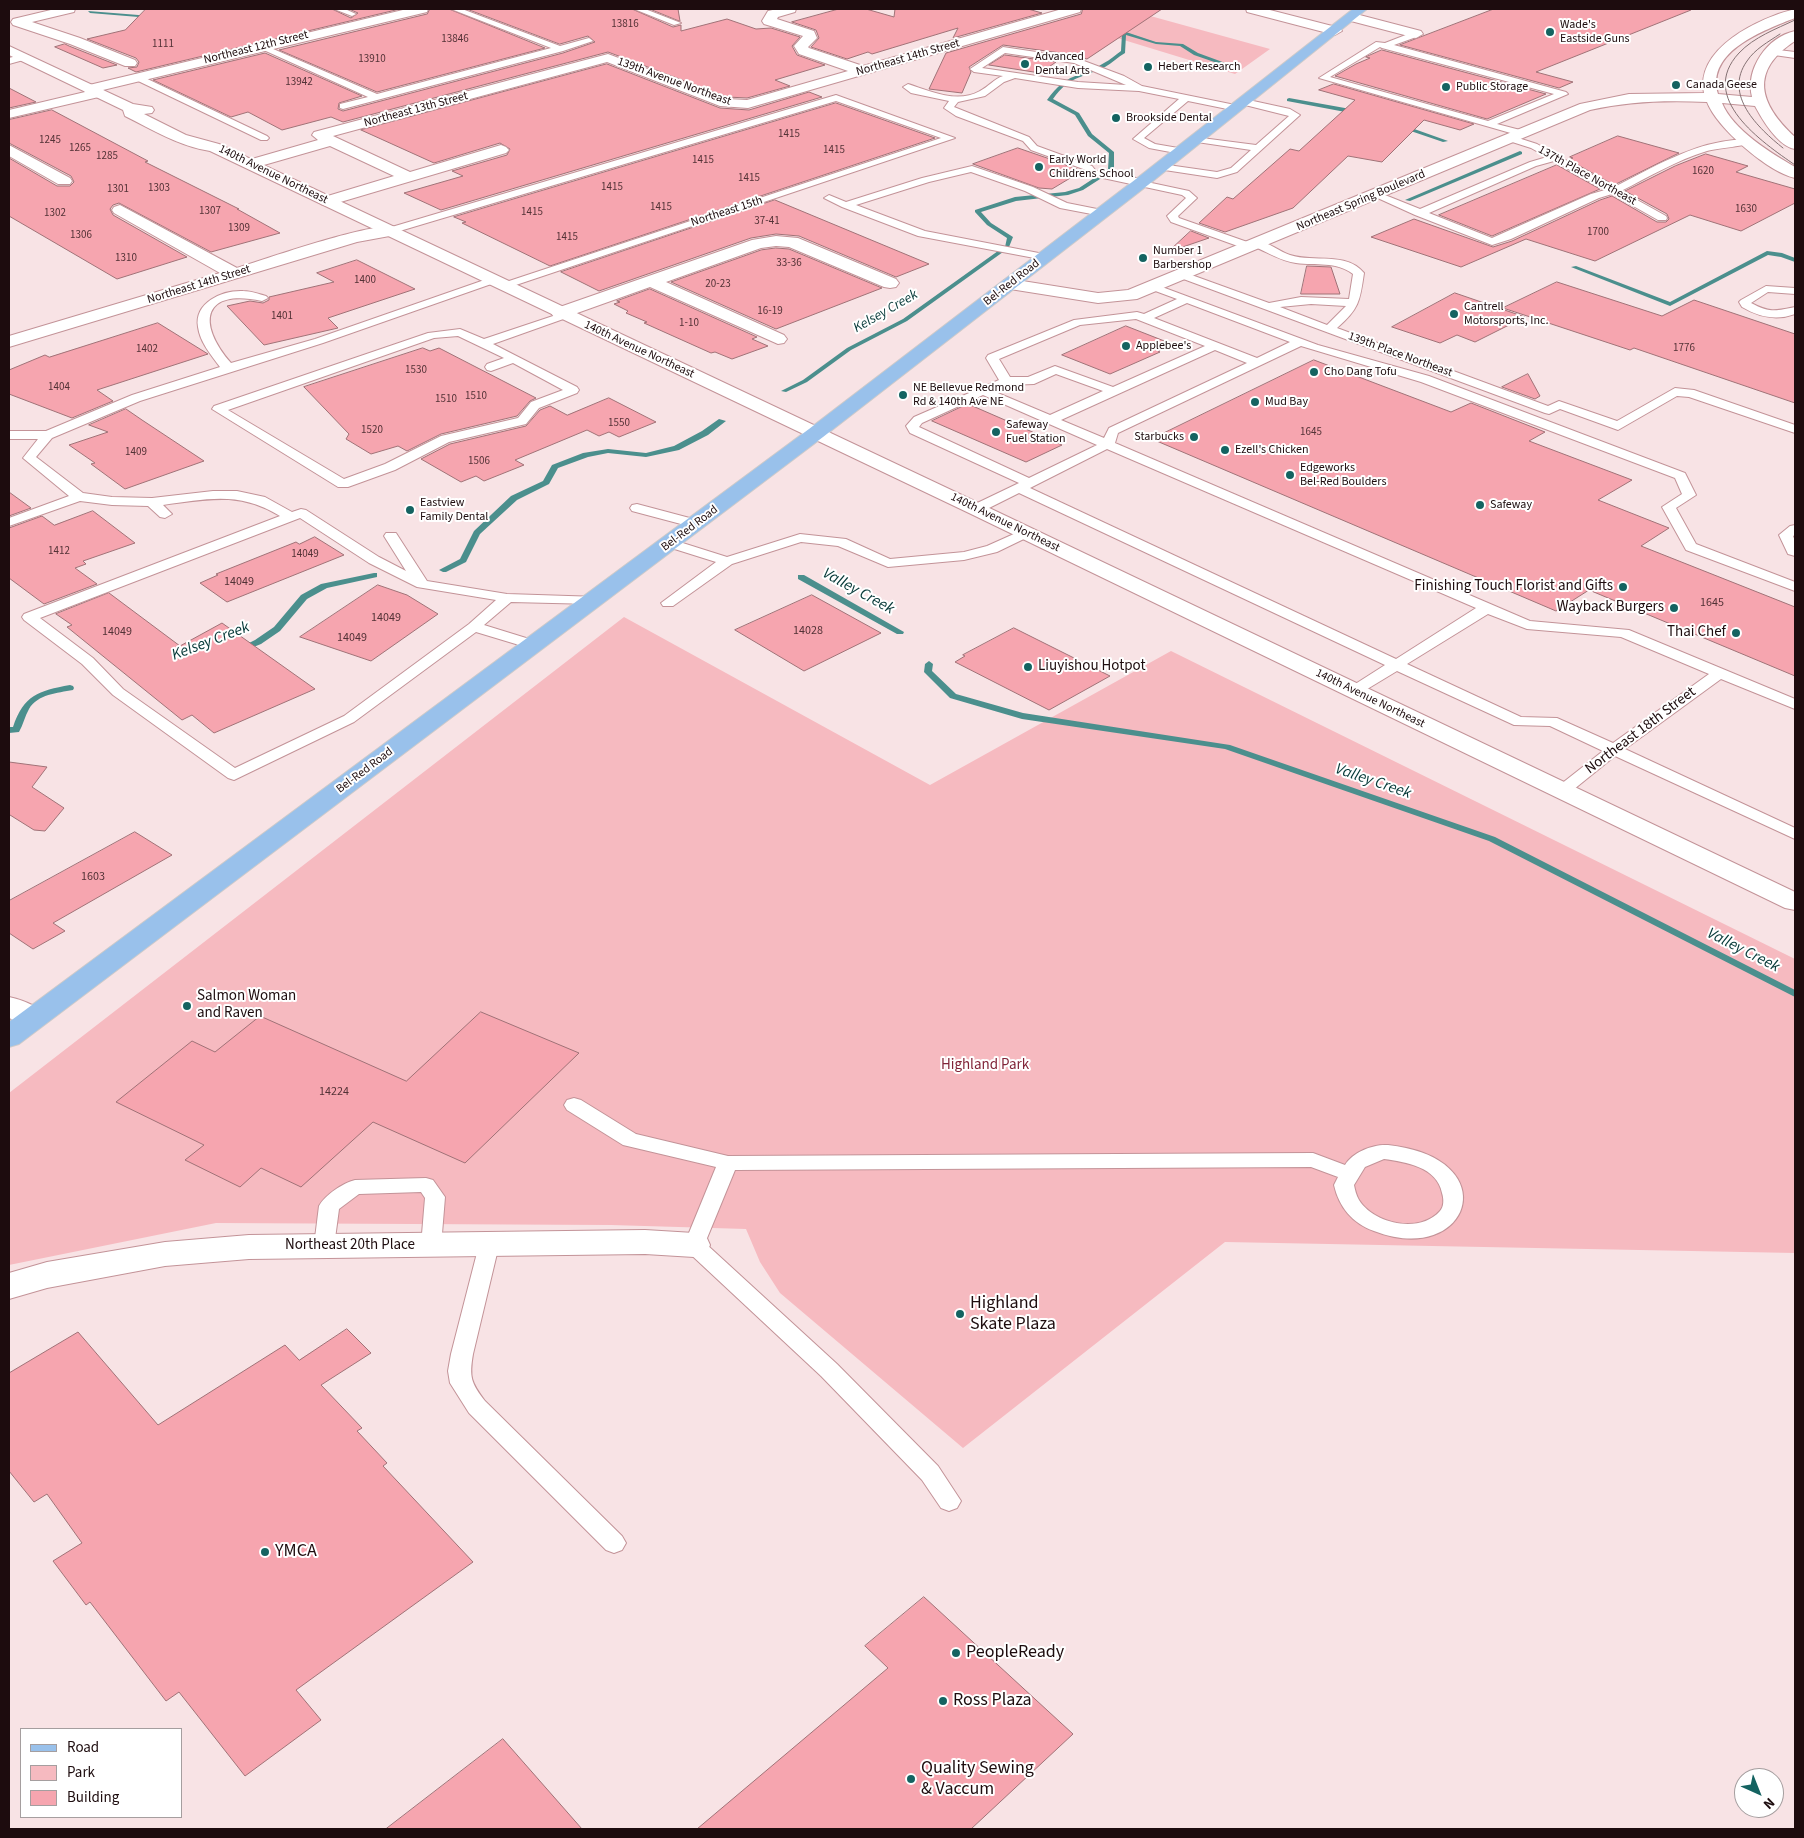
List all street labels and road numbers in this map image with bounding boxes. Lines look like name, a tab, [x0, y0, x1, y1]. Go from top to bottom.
street label: Northeast 12th Street	[202, 28, 310, 68]
street label: Northeast 14th Street	[855, 36, 961, 80]
street label: 139th Avenue Northeast	[615, 55, 733, 109]
street label: Northeast 13th Street	[362, 89, 470, 131]
street label: 140th Avenue Northeast	[216, 142, 330, 208]
street label: 137th Place Northeast	[1535, 143, 1639, 209]
street label: Northeast Spring Boulevard	[1294, 167, 1428, 235]
street label: Northeast 15th	[689, 194, 765, 230]
street label: Bel-Red Road	[981, 257, 1043, 309]
street label: Northeast 14th Street	[146, 262, 252, 308]
street label: 140th Avenue Northeast	[582, 318, 696, 382]
street label: 139th Place Northeast	[1346, 329, 1454, 381]
street label: 140th Avenue Northeast	[948, 490, 1062, 556]
street label: Bel-Red Road	[659, 503, 721, 555]
street label: 140th Avenue Northeast	[1313, 666, 1427, 732]
street label: Northeast 18th Street	[1582, 684, 1700, 778]
street label: Bel-Red Road	[334, 745, 396, 797]
street label: Northeast 20th Place	[285, 1237, 415, 1255]

